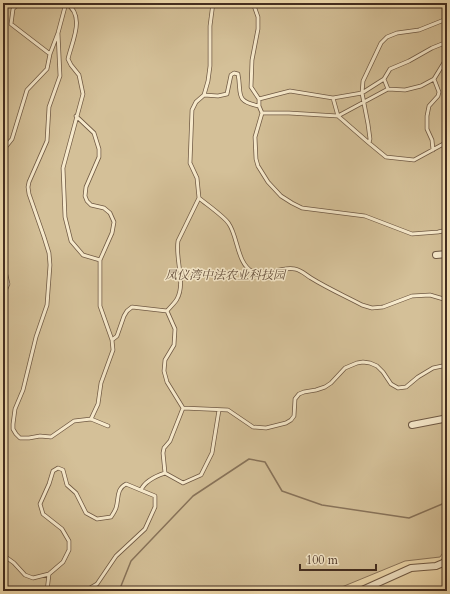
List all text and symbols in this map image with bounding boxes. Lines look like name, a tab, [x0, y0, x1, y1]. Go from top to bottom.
park label: 凤仪湾中法农业科技园	[165, 267, 287, 283]
scale bar	[300, 546, 376, 572]
text: 100 m	[306, 552, 339, 568]

